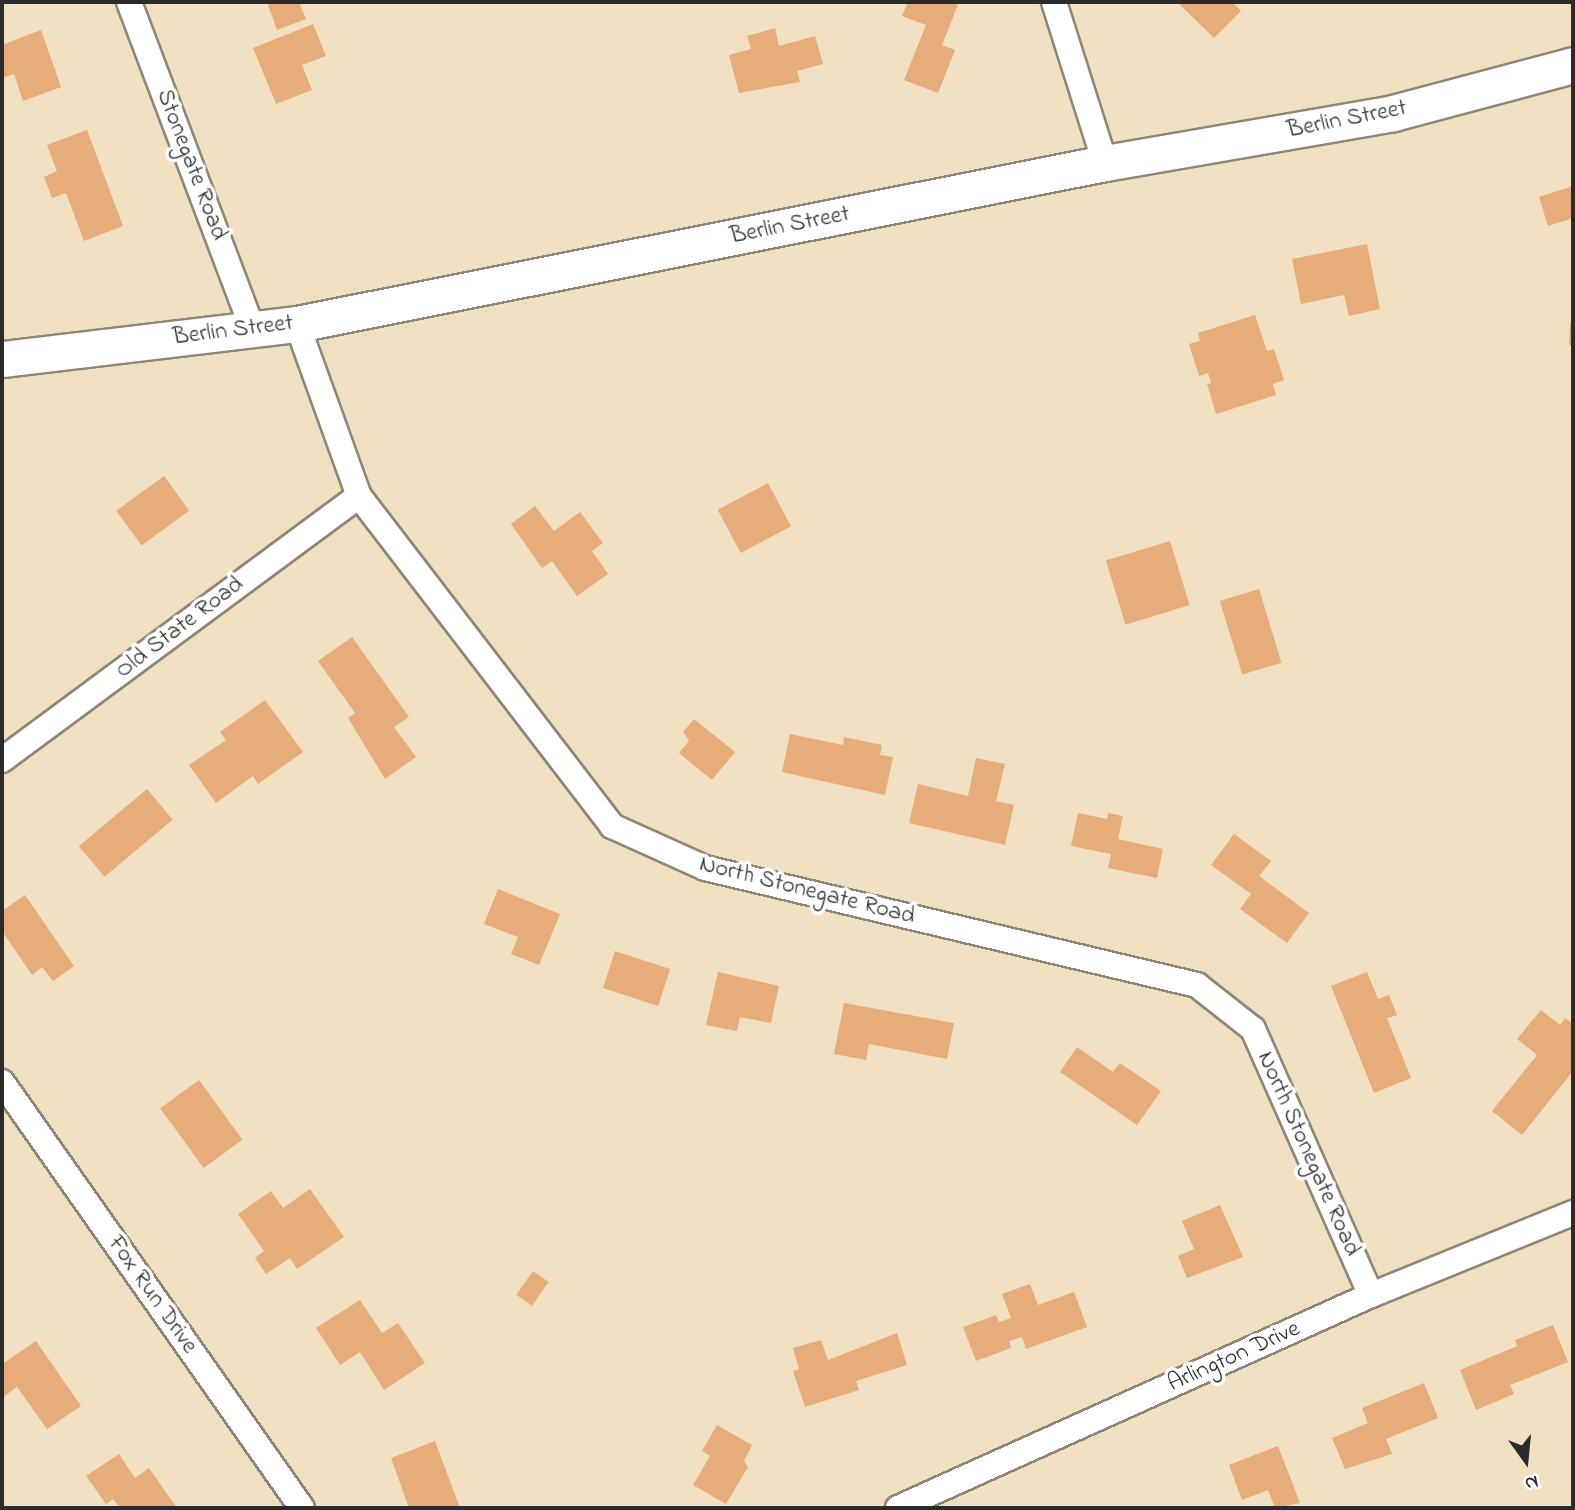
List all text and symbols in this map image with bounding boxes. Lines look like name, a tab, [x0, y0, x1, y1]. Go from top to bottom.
street label: Stonegate Road	[149, 85, 233, 245]
street label: Berlin Street	[1285, 94, 1409, 146]
street label: Berlin Street	[728, 200, 852, 252]
street label: Berlin Street	[171, 309, 295, 353]
street label: Old State Road	[110, 571, 250, 685]
street label: North Stonegate Road	[696, 850, 918, 932]
street label: North Stonegate Road	[1250, 1047, 1366, 1261]
street label: Fox Run Drive	[101, 1230, 203, 1360]
street label: Arlington Drive	[1163, 1315, 1305, 1399]
north arrow	[1491, 1426, 1561, 1496]
text: N	[1522, 1467, 1541, 1496]

